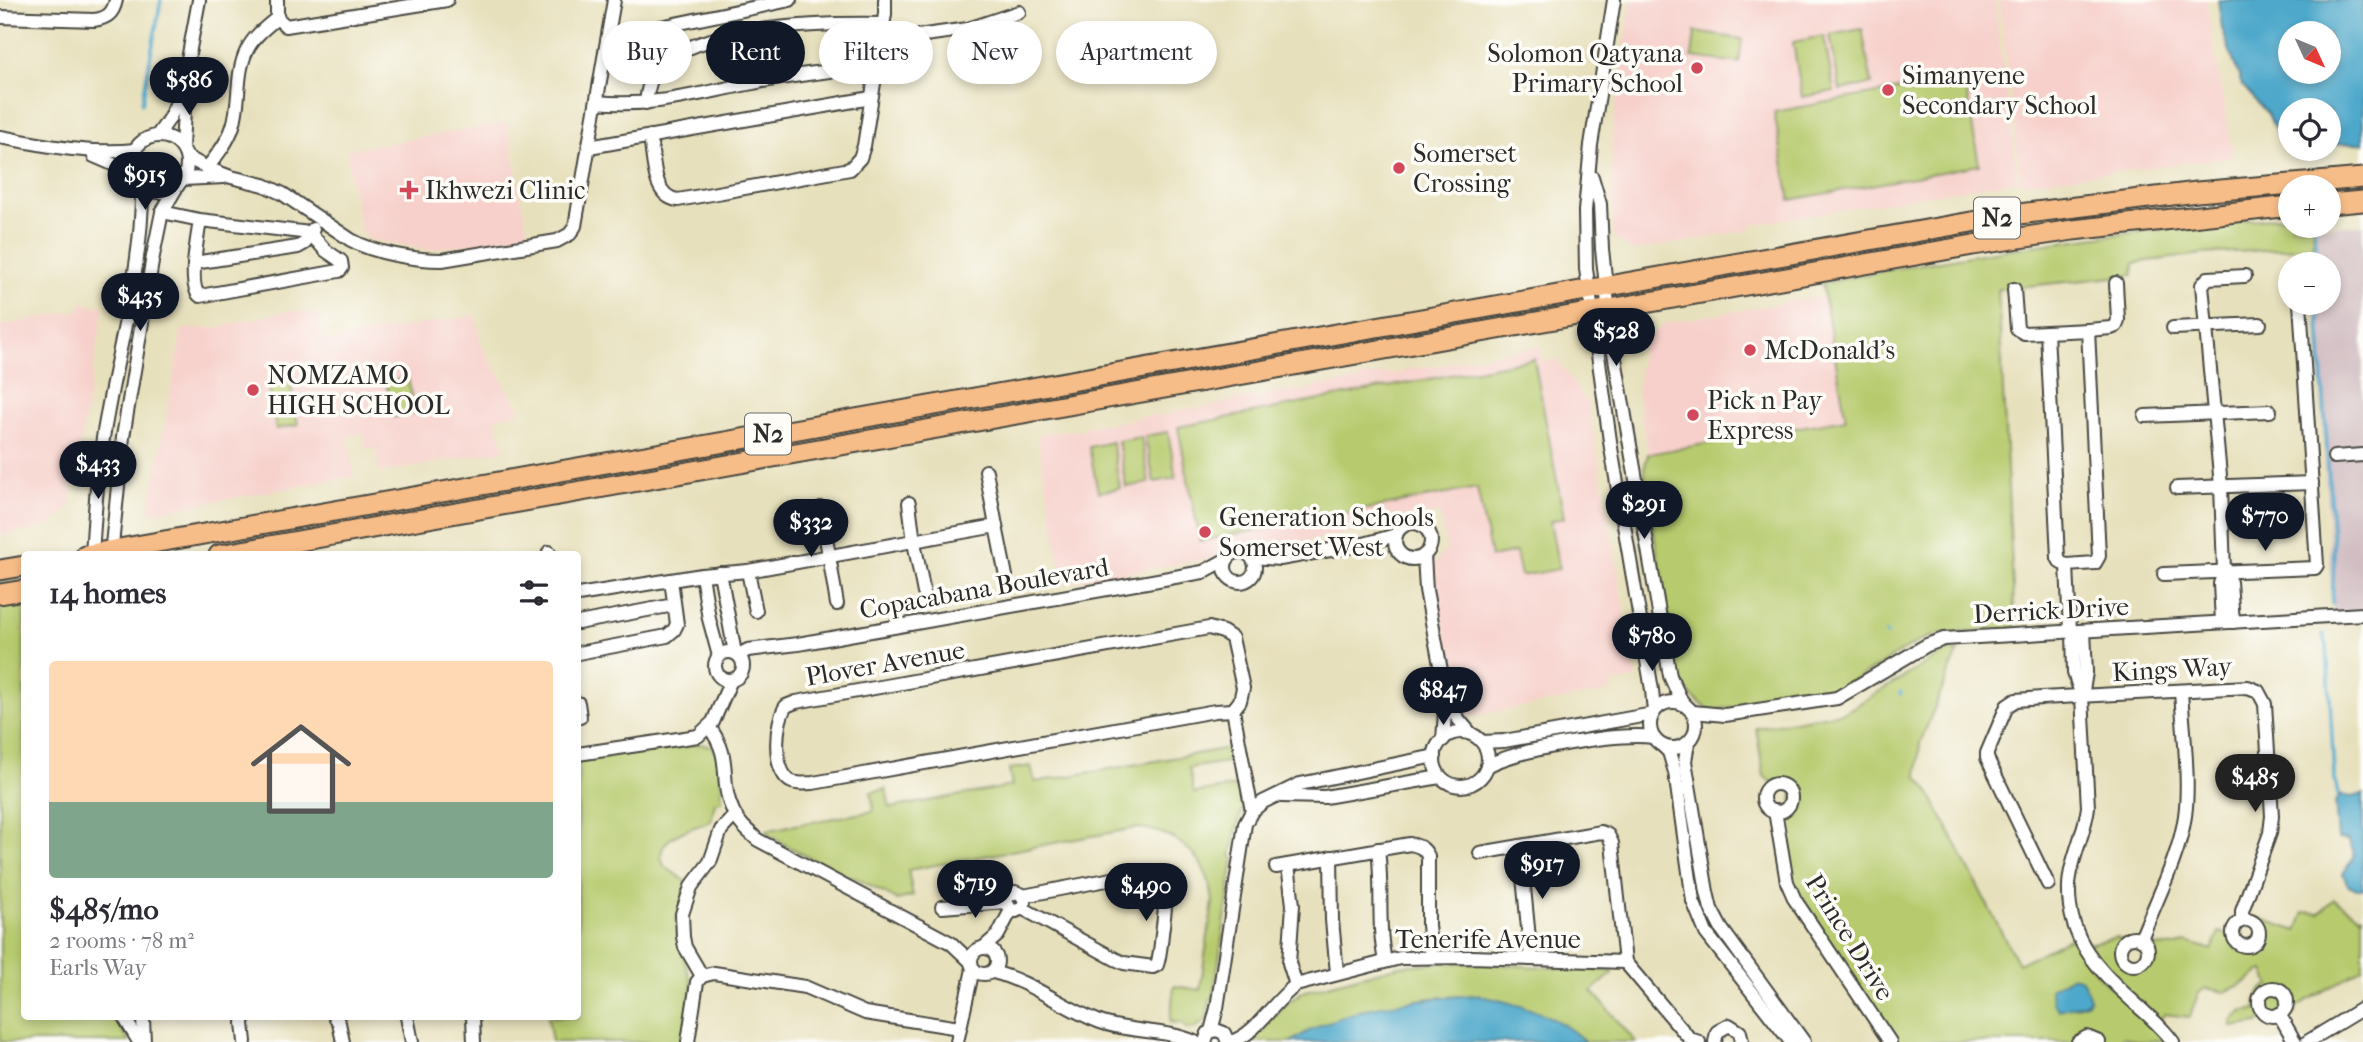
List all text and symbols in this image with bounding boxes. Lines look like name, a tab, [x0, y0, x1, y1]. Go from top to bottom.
chip: Buy	[602, 21, 692, 84]
chip: Rent	[706, 21, 805, 84]
chip: Filters	[819, 21, 933, 84]
chip: New	[947, 21, 1042, 84]
chip: Apartment	[1056, 21, 1217, 84]
north arrow	[2278, 21, 2342, 84]
map controls	[2278, 21, 2341, 315]
place label: Solomon Qatyana Primary School	[1487, 38, 1684, 99]
pin: $586	[148, 58, 230, 117]
marker: Solomon Qatyana Primary School	[1689, 60, 1705, 76]
place label: Simanyene Secondary School	[1902, 60, 2097, 121]
text: $586	[166, 66, 212, 93]
marker: Simanyene Secondary School	[1880, 82, 1896, 98]
button: locate	[2278, 98, 2341, 161]
place label: Somerset Crossing	[1413, 138, 1517, 199]
pin: $915	[104, 152, 186, 212]
marker: Somerset Crossing	[1391, 160, 1407, 176]
text: $915	[124, 161, 166, 188]
place label: Ikhwezi Clinic	[425, 175, 586, 206]
button: +	[2278, 175, 2341, 238]
marker: Ikhwezi Clinic	[399, 180, 419, 200]
road number: N2	[1974, 198, 2020, 238]
button: −	[2278, 252, 2341, 315]
pin: $435	[99, 274, 181, 333]
text: $435	[117, 282, 163, 309]
pin: $528	[1575, 308, 1657, 368]
text: $528	[1593, 317, 1639, 344]
place label: McDonald's	[1764, 335, 1895, 366]
marker: McDonald's	[1742, 342, 1758, 358]
place label: NOMZAMO HIGH SCHOOL	[267, 360, 450, 421]
marker: NOMZAMO HIGH SCHOOL	[245, 382, 261, 398]
place label: Pick n Pay Express	[1707, 385, 1823, 446]
marker: Pick n Pay Express	[1685, 407, 1701, 423]
road number: N2	[745, 414, 791, 454]
pin: $433	[57, 442, 139, 501]
text: $433	[75, 450, 121, 477]
pin: $291	[1603, 482, 1685, 541]
text: $291	[1622, 490, 1666, 517]
pin: $770	[2224, 494, 2306, 553]
pin: $332	[770, 500, 852, 559]
place label: Generation Schools Somerset West	[1219, 502, 1434, 563]
text: $770	[2241, 502, 2289, 529]
text: $332	[789, 508, 833, 535]
marker: Generation Schools Somerset West	[1197, 524, 1213, 540]
street label: Copacabana Boulevard	[857, 551, 1112, 626]
icon: filters	[515, 574, 553, 612]
text: 14 homes	[49, 576, 166, 611]
street label: Derrick Drive	[1972, 591, 2130, 630]
pin: $780	[1611, 614, 1693, 673]
text: $780	[1628, 622, 1676, 649]
street label: Plover Avenue	[803, 634, 967, 693]
street label: Kings Way	[2111, 651, 2234, 688]
pin: $847	[1402, 668, 1484, 727]
text: $847	[1419, 676, 1467, 703]
icon: home	[238, 706, 364, 832]
pin: $485	[2214, 754, 2296, 814]
text: $485	[2231, 763, 2279, 790]
pin: $917	[1501, 842, 1583, 901]
text: $917	[1520, 850, 1564, 877]
pin: $719	[934, 860, 1016, 920]
pin: $490	[1105, 864, 1187, 923]
text: $719	[953, 869, 997, 896]
street label: Prince Drive	[1799, 869, 1901, 1006]
text: $490	[1121, 872, 1172, 899]
text: $485/mo	[49, 892, 159, 927]
street label: Tenerife Avenue	[1395, 924, 1581, 955]
text: 2 rooms · 78 m²	[49, 927, 194, 954]
text: Earls Way	[49, 954, 147, 981]

